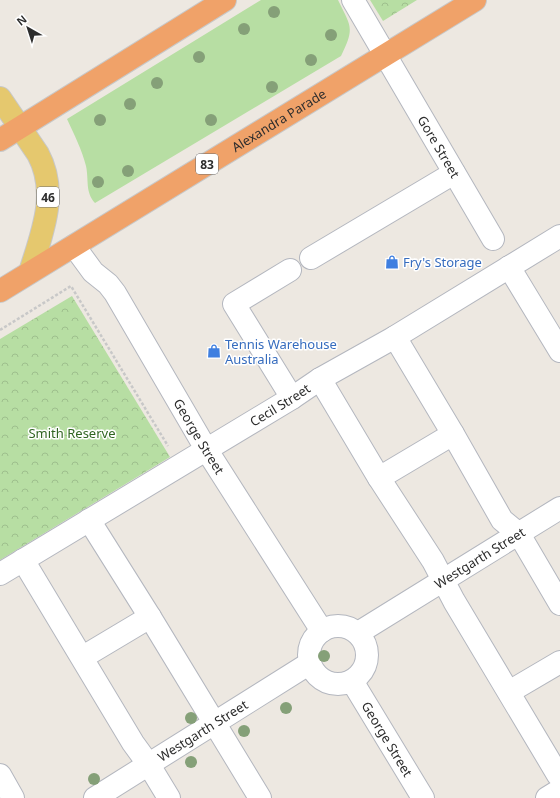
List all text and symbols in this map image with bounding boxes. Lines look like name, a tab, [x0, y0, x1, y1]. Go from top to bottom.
north arrow	[8, 8, 48, 48]
text: N	[13, 11, 30, 28]
street label: Alexandra Parade	[228, 84, 329, 156]
street label: Gore Street	[414, 112, 464, 181]
road number: 83	[196, 154, 218, 174]
road number: 46	[37, 187, 59, 207]
place label: Fry's Storage	[403, 253, 482, 271]
shop icon: Fry's Storage	[384, 254, 400, 270]
place label: Tennis Warehouse Australia	[225, 335, 337, 368]
shop icon: Tennis Warehouse Australia	[206, 343, 222, 359]
street label: Cecil Street	[246, 379, 314, 431]
street label: George Street	[170, 395, 229, 478]
park label: Smith Reserve	[28, 424, 116, 442]
street label: Westgarth Street	[431, 523, 529, 593]
street label: Westgarth Street	[154, 695, 251, 766]
street label: George Street	[358, 698, 417, 780]

